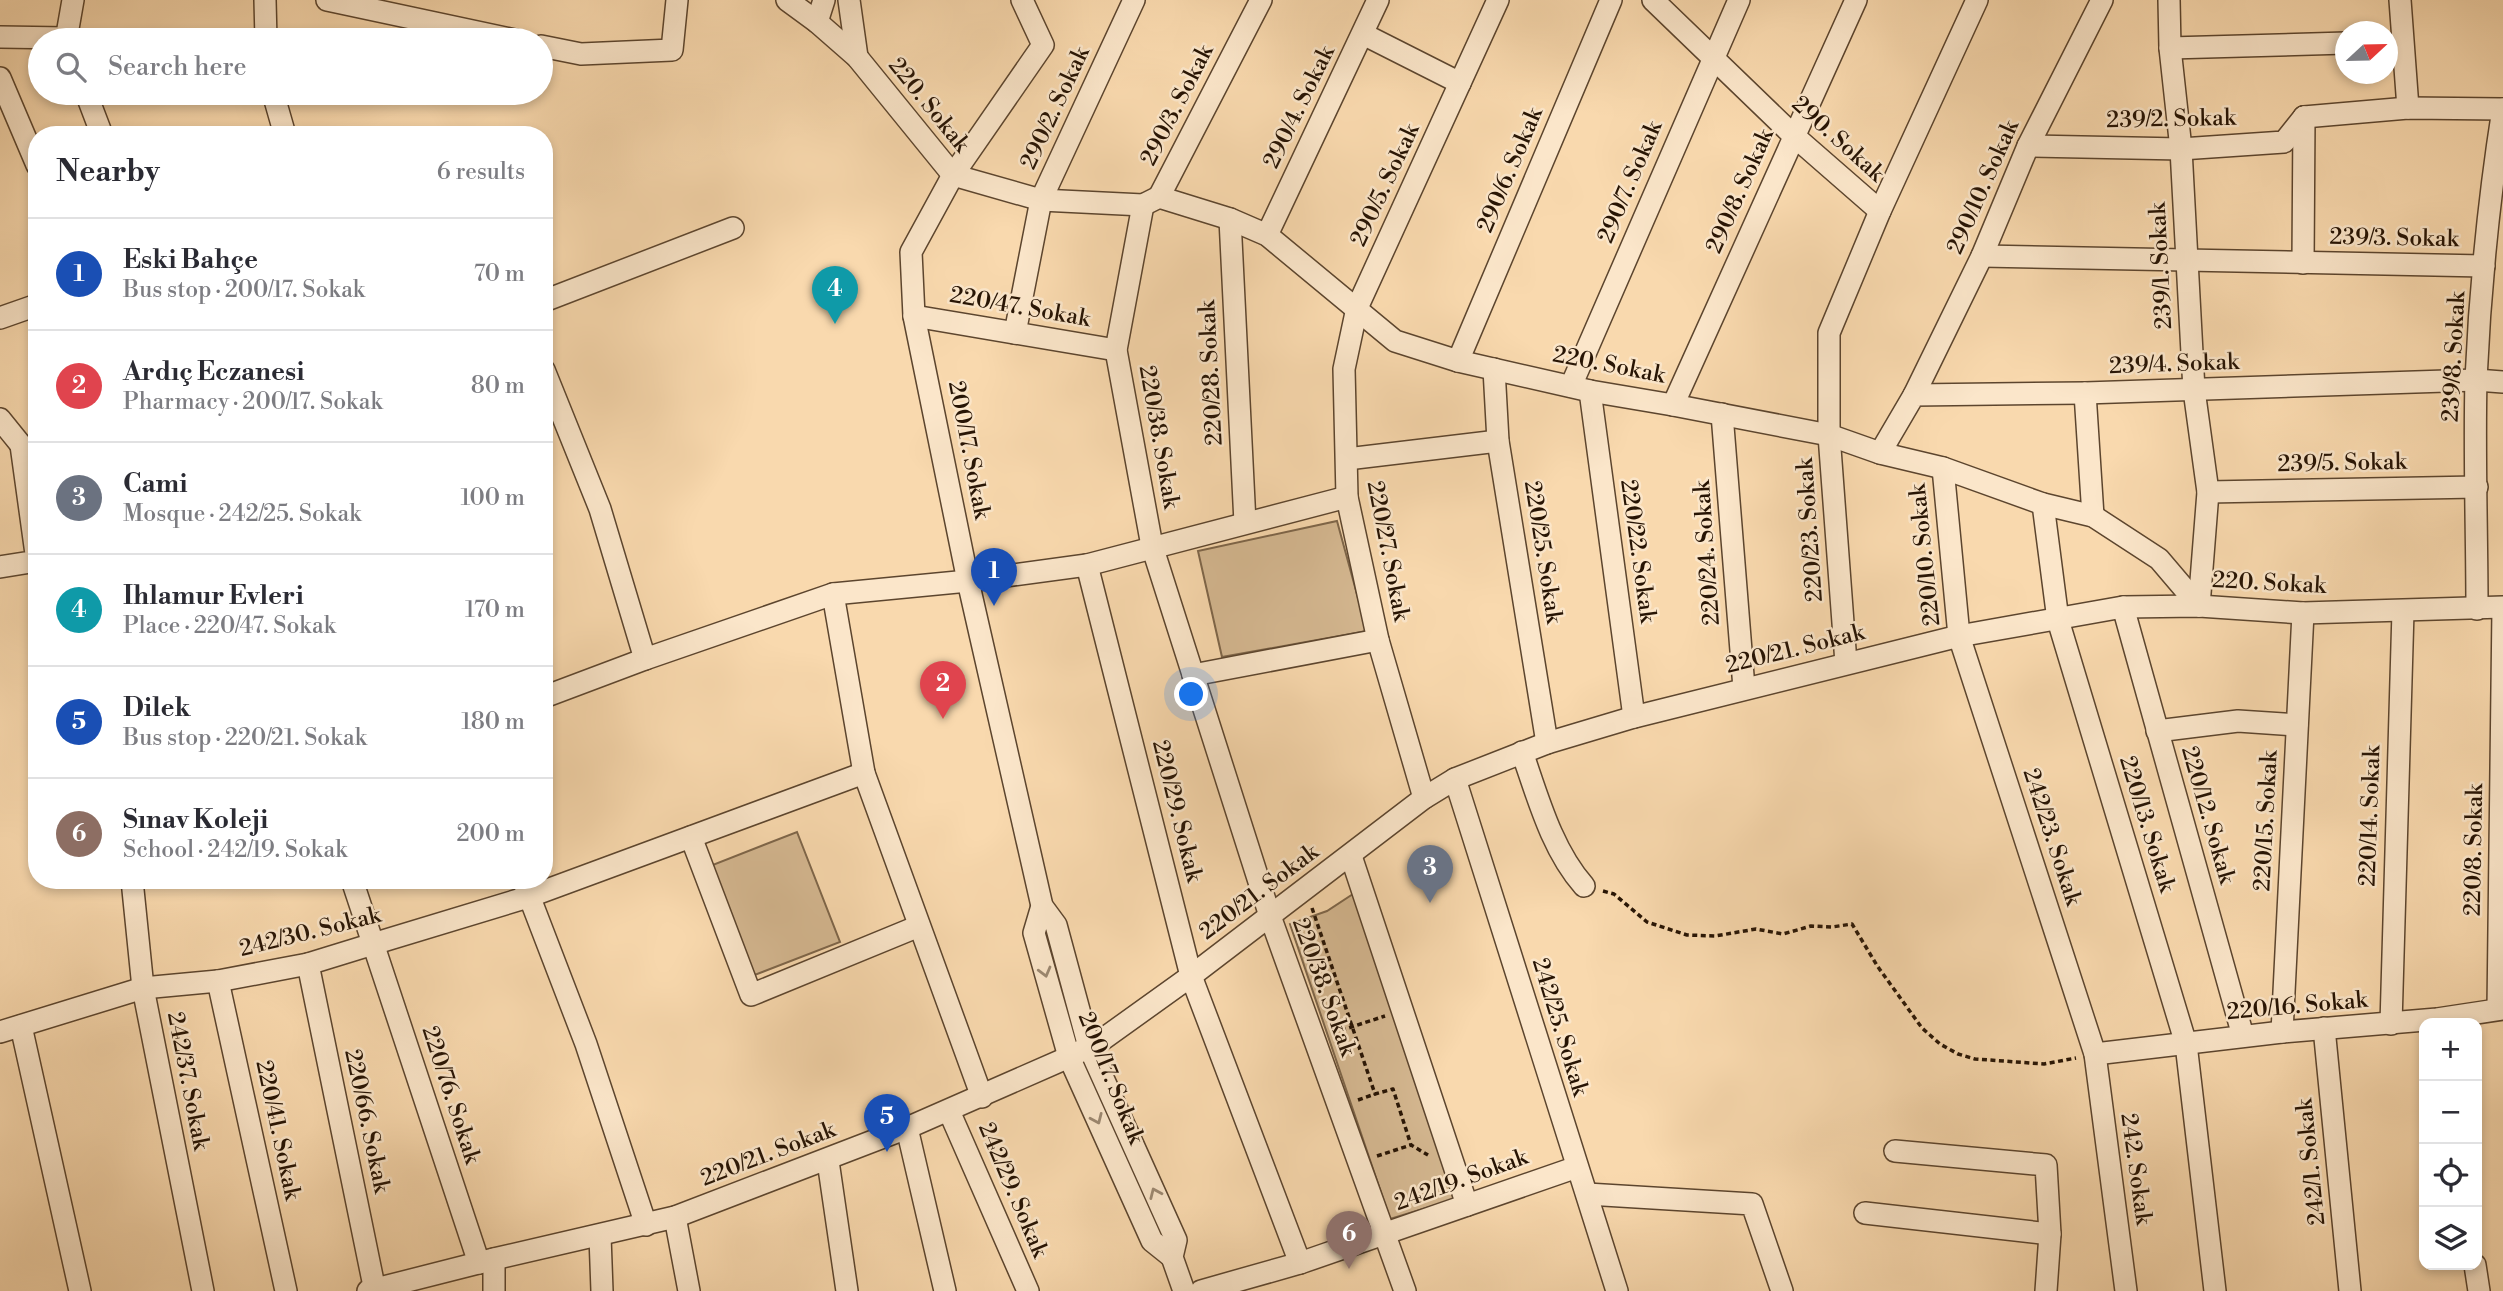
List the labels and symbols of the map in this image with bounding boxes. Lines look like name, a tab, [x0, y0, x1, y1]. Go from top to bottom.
north arrow	[2335, 21, 2398, 84]
street label: 290/3. Sokak	[1135, 39, 1220, 170]
street label: 290/4. Sokak	[1257, 40, 1341, 173]
street label: 290/2. Sokak	[1014, 41, 1096, 174]
street label: 220. Sokak	[882, 52, 976, 159]
street label: 290. Sokak	[1786, 90, 1891, 188]
street label: 290/6. Sokak	[1471, 102, 1549, 237]
street label: 239/2. Sokak	[2106, 104, 2237, 134]
street label: 290/10. Sokak	[1941, 115, 2025, 258]
street label: 290/7. Sokak	[1592, 116, 1669, 247]
street label: 290/5. Sokak	[1344, 118, 1426, 251]
street label: 290/8. Sokak	[1700, 124, 1780, 258]
street label: 239/1. Sokak	[2144, 201, 2178, 330]
street label: 239/3. Sokak	[2329, 223, 2460, 253]
pin: 4	[812, 266, 858, 324]
street label: 220/47. Sokak	[948, 281, 1093, 333]
street label: 239/8. Sokak	[2437, 290, 2471, 423]
street label: 220/28. Sokak	[1193, 299, 1229, 446]
street label: 220. Sokak	[1550, 340, 1669, 390]
street label: 239/4. Sokak	[2108, 348, 2241, 380]
street label: 220/38. Sokak	[1133, 363, 1186, 512]
street label: 200/17. Sokak	[942, 379, 996, 522]
street label: 239/5. Sokak	[2277, 448, 2408, 478]
street label: 220/23. Sokak	[1791, 456, 1829, 603]
street label: 220/22. Sokak	[1614, 477, 1662, 625]
street label: 220/27. Sokak	[1361, 479, 1416, 624]
street label: 220/25. Sokak	[1518, 479, 1568, 626]
street label: 220/24. Sokak	[1688, 479, 1726, 626]
street label: 220/10. Sokak	[1904, 482, 1946, 627]
pin: 1	[971, 548, 1017, 606]
street label: 220. Sokak	[2211, 566, 2328, 600]
street label: 220/21. Sokak	[1723, 618, 1868, 680]
pin: 2	[920, 661, 966, 719]
your location	[1174, 677, 1208, 711]
street label: 220/29. Sokak	[1146, 737, 1208, 886]
street label: 220/12. Sokak	[2175, 743, 2241, 888]
street label: 220/14. Sokak	[2354, 744, 2386, 887]
street label: 220/15. Sokak	[2248, 749, 2284, 892]
street label: 220/13. Sokak	[2113, 753, 2181, 896]
street label: 242/23. Sokak	[2017, 765, 2088, 910]
street label: 220/8. Sokak	[2459, 783, 2489, 916]
street label: 220/21. Sokak	[1194, 838, 1325, 946]
pin: 3	[1407, 845, 1453, 903]
street label: 242/30. Sokak	[236, 901, 385, 963]
street label: 220/38. Sokak	[1286, 914, 1362, 1061]
street label: 242/25. Sokak	[1526, 955, 1595, 1100]
one-way arrow	[1037, 966, 1051, 978]
street label: 220/16. Sokak	[2225, 986, 2370, 1026]
street label: 200/17. Sokak	[1072, 1008, 1151, 1149]
street label: 242/37. Sokak	[161, 1010, 215, 1153]
street label: 220/76. Sokak	[416, 1023, 487, 1168]
street label: 220/66. Sokak	[338, 1047, 396, 1196]
street label: 220/41. Sokak	[250, 1058, 307, 1203]
pin: 5	[864, 1094, 910, 1152]
street label: 242/1. Sokak	[2290, 1096, 2332, 1227]
street label: 242. Sokak	[2114, 1111, 2158, 1228]
one-way arrow	[1089, 1112, 1103, 1124]
street label: 220/21. Sokak	[697, 1115, 840, 1193]
street label: 242/29. Sokak	[972, 1118, 1054, 1263]
street label: 242/19. Sokak	[1390, 1143, 1532, 1217]
one-way arrow	[1149, 1188, 1163, 1201]
pin: 6	[1326, 1211, 1372, 1269]

